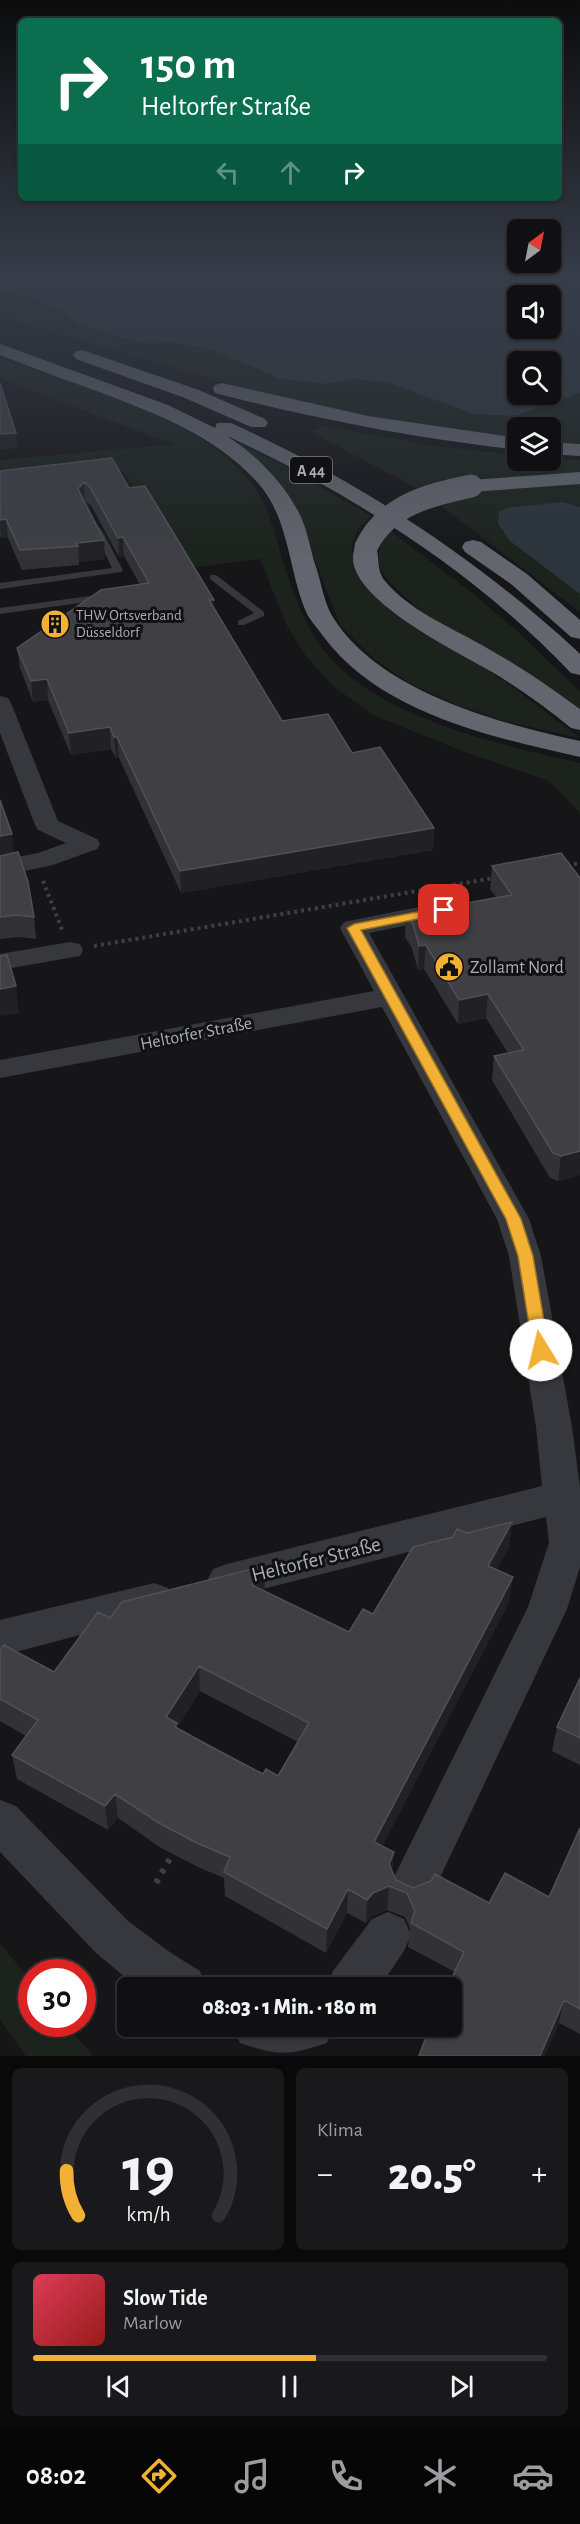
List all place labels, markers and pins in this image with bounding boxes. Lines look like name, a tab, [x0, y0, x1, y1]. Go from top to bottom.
building icon: THW Ortsverband Düsseldorf	[39, 608, 71, 640]
place label: THW Ortsverband Düsseldorf	[76, 608, 182, 640]
pin	[418, 884, 469, 935]
public building icon: Zollamt Nord	[433, 951, 465, 983]
place label: Zollamt Nord	[470, 959, 564, 977]

